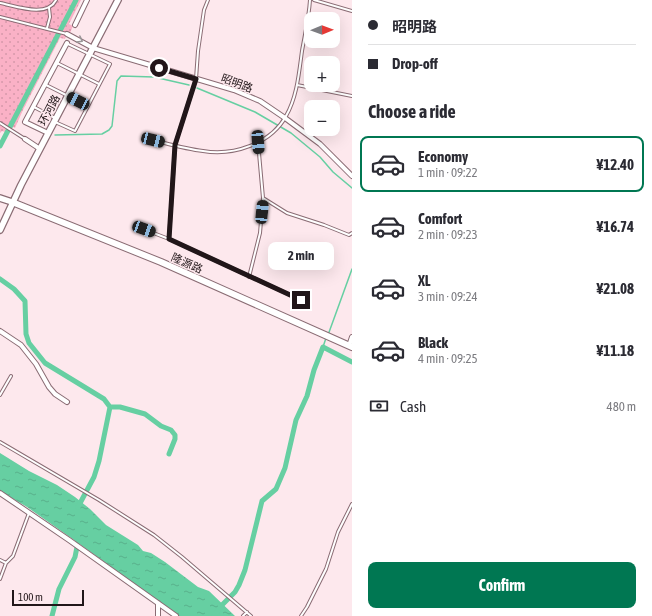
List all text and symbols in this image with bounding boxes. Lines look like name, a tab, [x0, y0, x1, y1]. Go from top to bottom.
north arrow	[304, 12, 340, 48]
map controls	[304, 12, 340, 136]
text: 昭明路	[392, 18, 437, 35]
one-way arrow	[76, 36, 84, 43]
text: Drop-off	[392, 55, 438, 72]
button: +	[304, 56, 340, 92]
route start	[150, 59, 168, 77]
street label: 昭明路	[219, 72, 255, 94]
car	[65, 90, 91, 112]
street label: 环河路	[36, 93, 62, 127]
button: −	[304, 100, 340, 136]
text: Choose a ride	[368, 101, 456, 122]
car	[251, 130, 265, 154]
car	[140, 131, 166, 149]
icon: car	[370, 146, 406, 182]
text: Economy	[418, 148, 468, 165]
text: ¥12.40	[596, 156, 634, 173]
text: 1 min · 09:22	[418, 165, 478, 180]
car	[255, 199, 269, 225]
icon: car	[370, 208, 406, 244]
text: Comfort	[418, 210, 462, 227]
text: ¥16.74	[596, 218, 634, 235]
car	[131, 219, 157, 239]
text: 2 min · 09:23	[418, 227, 478, 242]
callout: 2 min	[268, 242, 334, 270]
text: 2 min	[288, 248, 314, 263]
street label: 隆源路	[169, 251, 205, 275]
icon: car	[370, 270, 406, 306]
text: XL	[418, 272, 431, 289]
text: ¥21.08	[596, 280, 634, 297]
text: 3 min · 09:24	[418, 289, 478, 304]
route end	[292, 291, 310, 309]
icon: car	[370, 332, 406, 368]
text: Black	[418, 334, 448, 351]
text: ¥11.18	[596, 342, 634, 359]
text: 4 min · 09:25	[418, 351, 478, 366]
icon: cash	[368, 395, 390, 417]
text: Cash	[400, 398, 426, 415]
text: 480 m	[607, 399, 636, 414]
button: Confirm	[368, 562, 636, 608]
scale bar	[12, 588, 84, 607]
text: 100 m	[18, 591, 43, 603]

